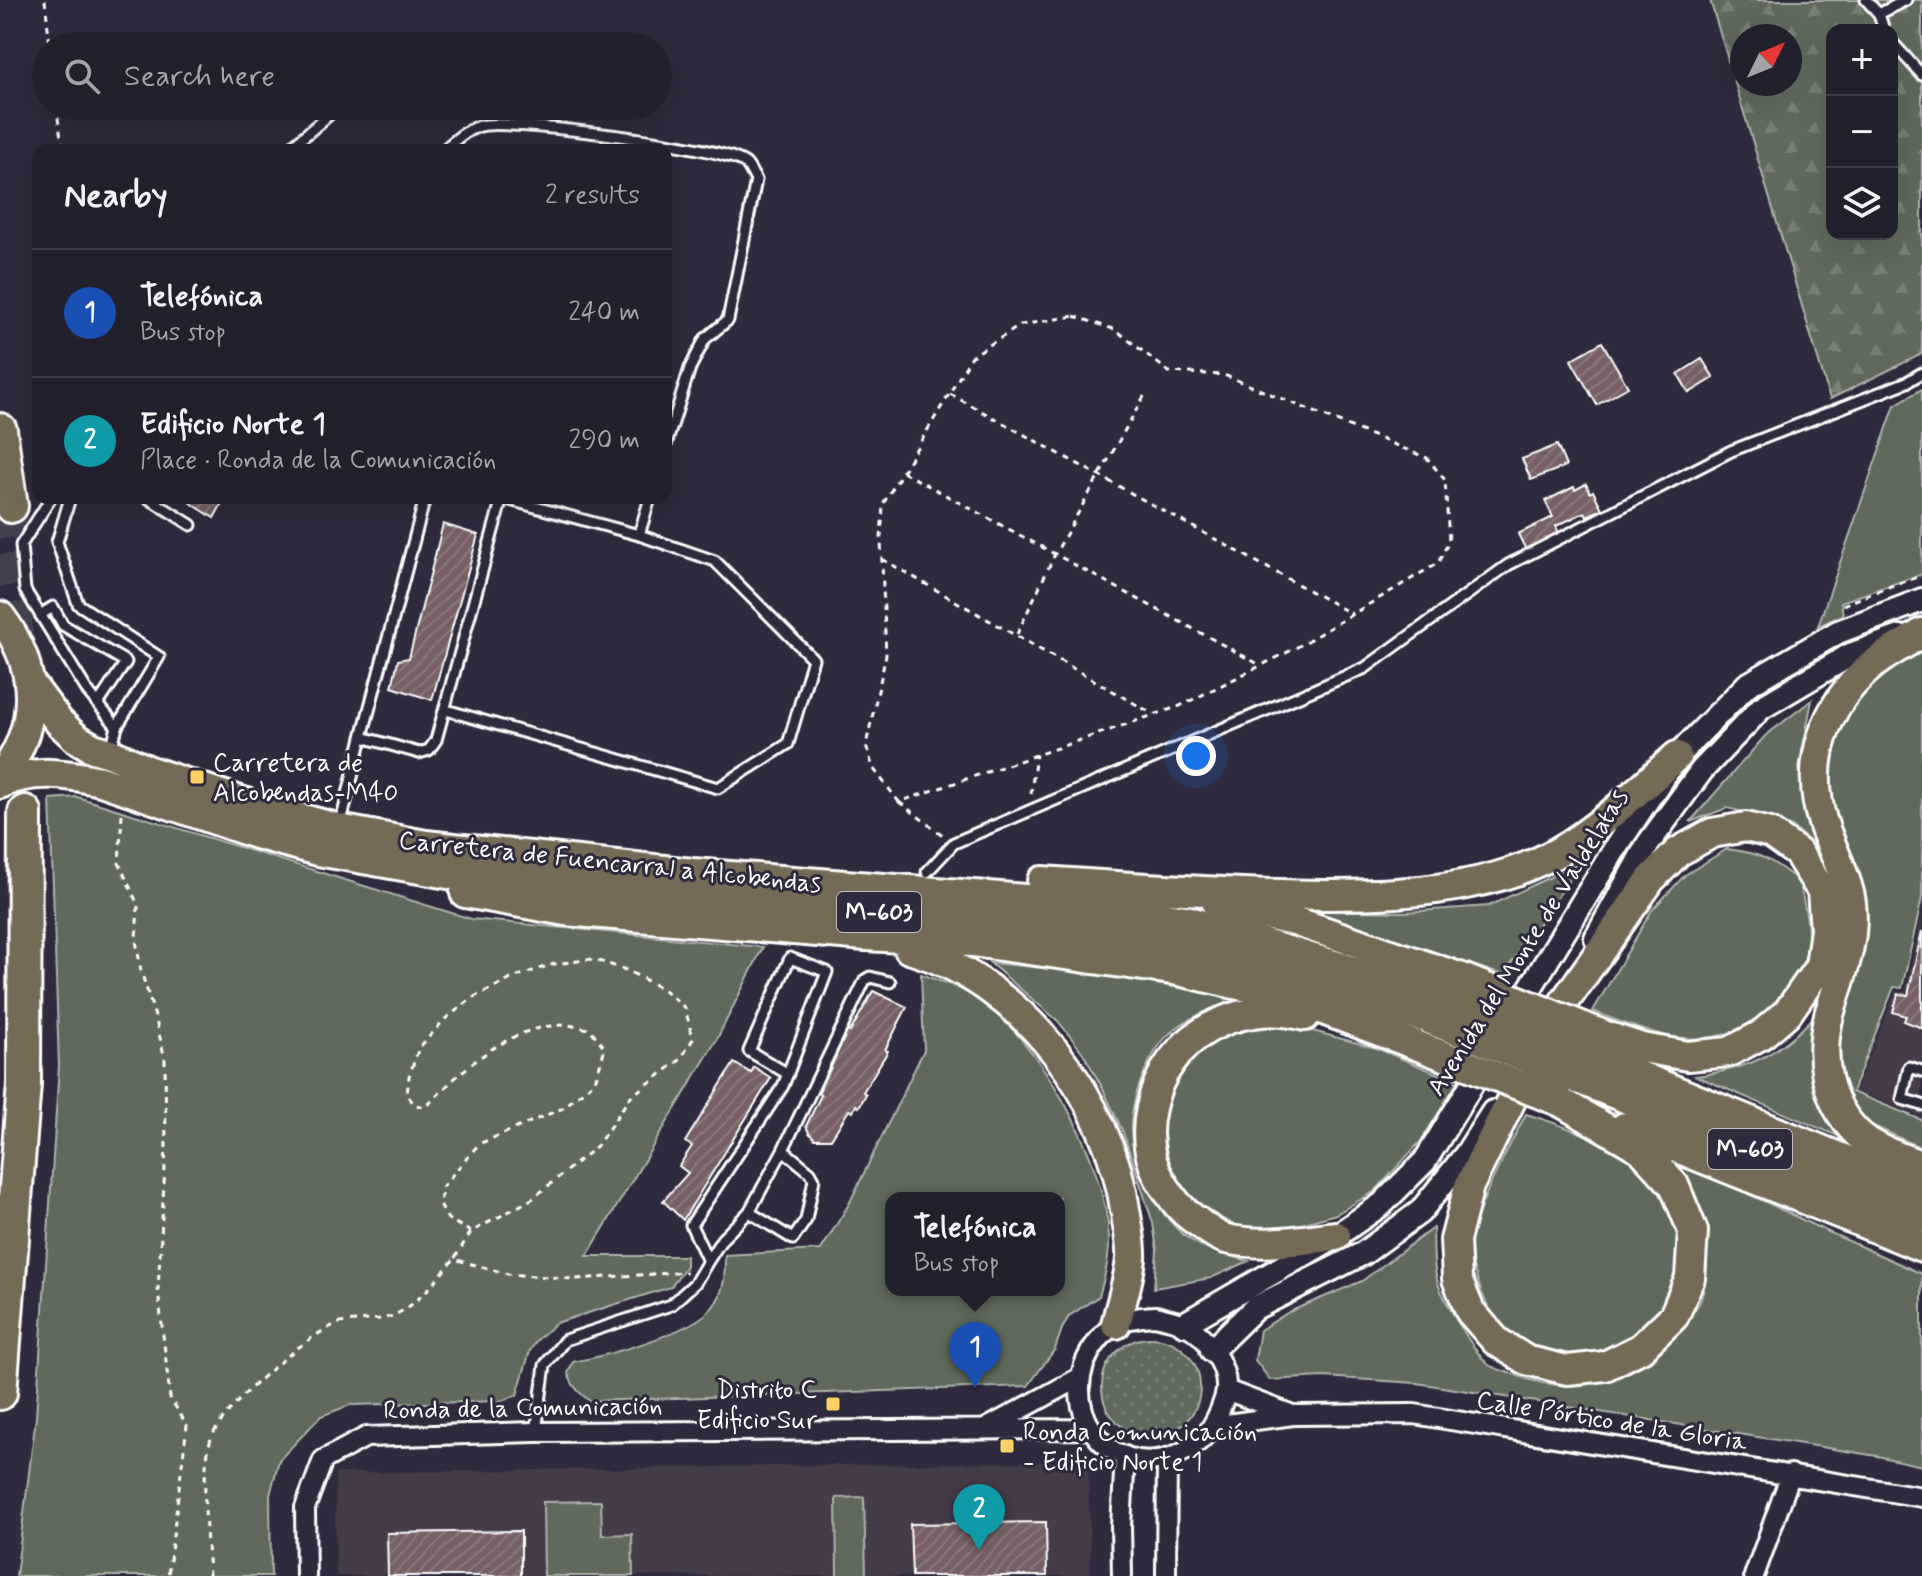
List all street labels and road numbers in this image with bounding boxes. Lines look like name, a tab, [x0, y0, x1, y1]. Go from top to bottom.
street label: Avenida del Monte de Valdelatas	[1420, 783, 1637, 1103]
street label: Carretera de Fuencarral a Alcobendas	[397, 824, 823, 902]
road number: M-603	[837, 892, 921, 932]
road number: M-603	[1708, 1129, 1792, 1169]
street label: Calle Pórtico de la Gloria	[1474, 1384, 1750, 1460]
street label: Ronda de la Comunicación	[383, 1390, 663, 1428]

